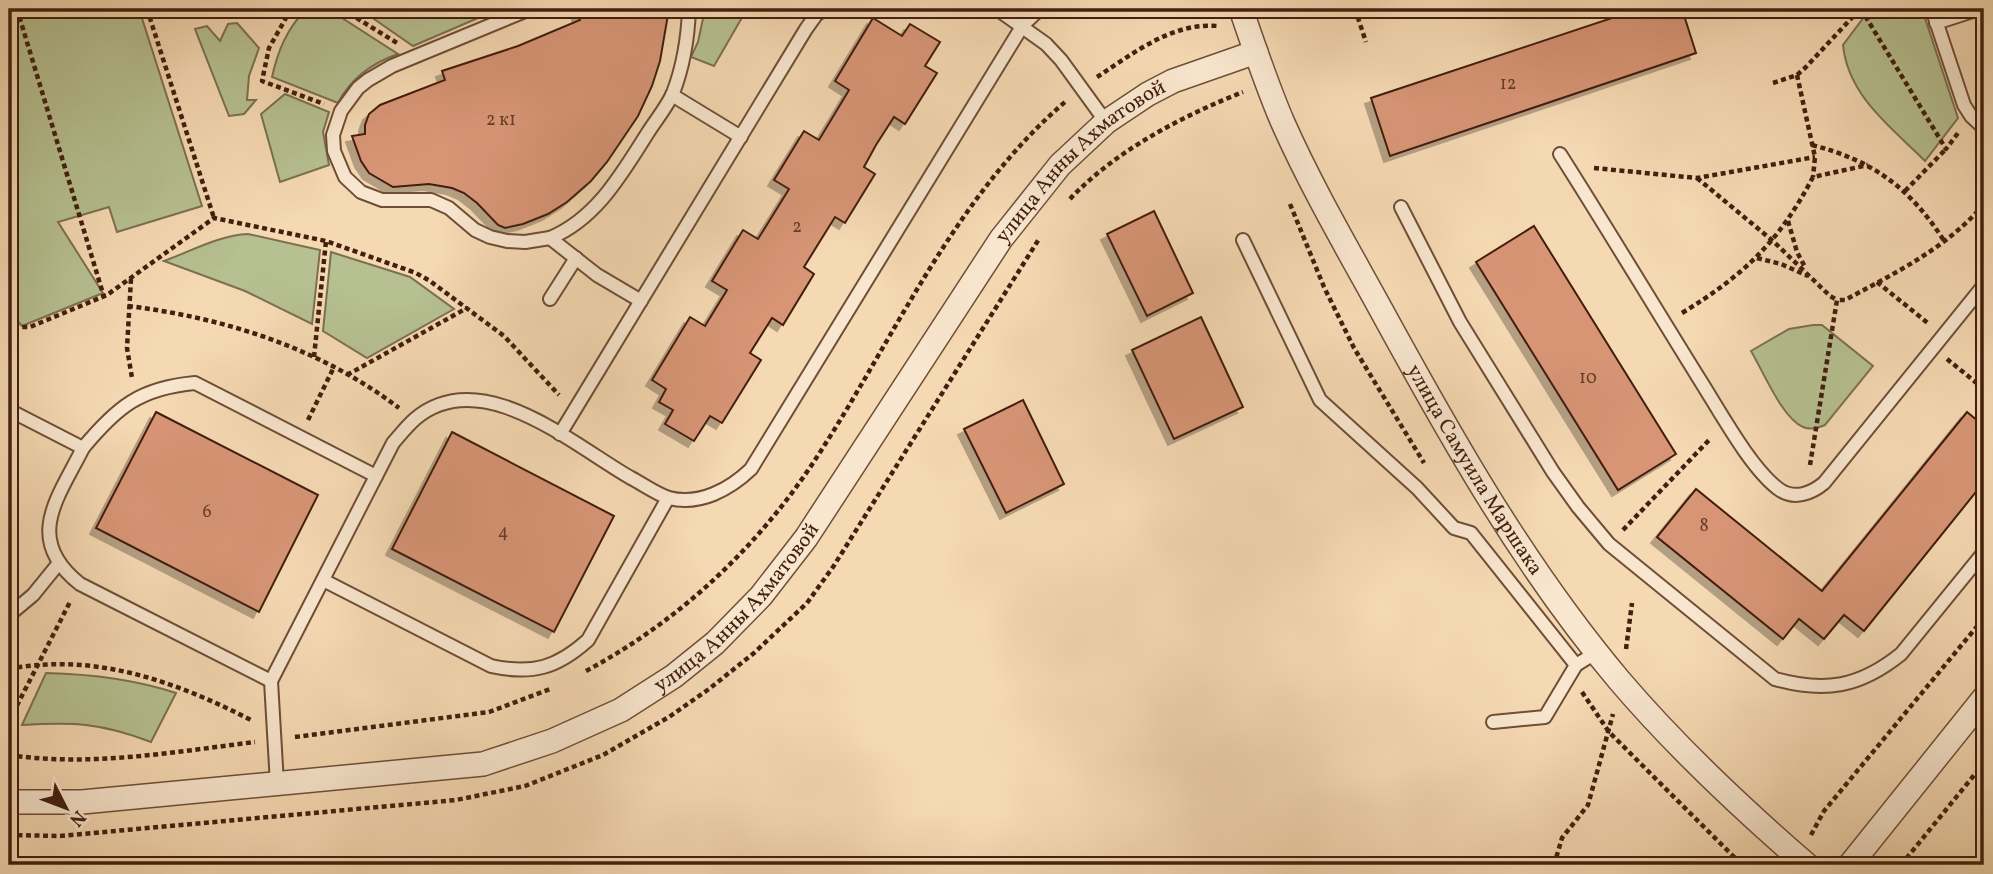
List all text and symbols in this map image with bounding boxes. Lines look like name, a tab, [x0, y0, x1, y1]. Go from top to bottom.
house number: 12	[1500, 72, 1516, 97]
street label: улица Анны Ахматовой	[988, 73, 1171, 250]
house number: 2 к1	[486, 108, 516, 133]
house number: 2	[792, 215, 802, 240]
street label: улица Самуила Маршака	[1399, 359, 1550, 581]
house number: 10	[1579, 366, 1597, 391]
house number: 6	[202, 500, 212, 525]
house number: 8	[1699, 514, 1709, 539]
street label: улица Анны Ахматовой	[648, 517, 827, 700]
house number: 4	[498, 520, 508, 545]
north arrow	[32, 772, 102, 842]
text: N	[63, 804, 91, 832]

